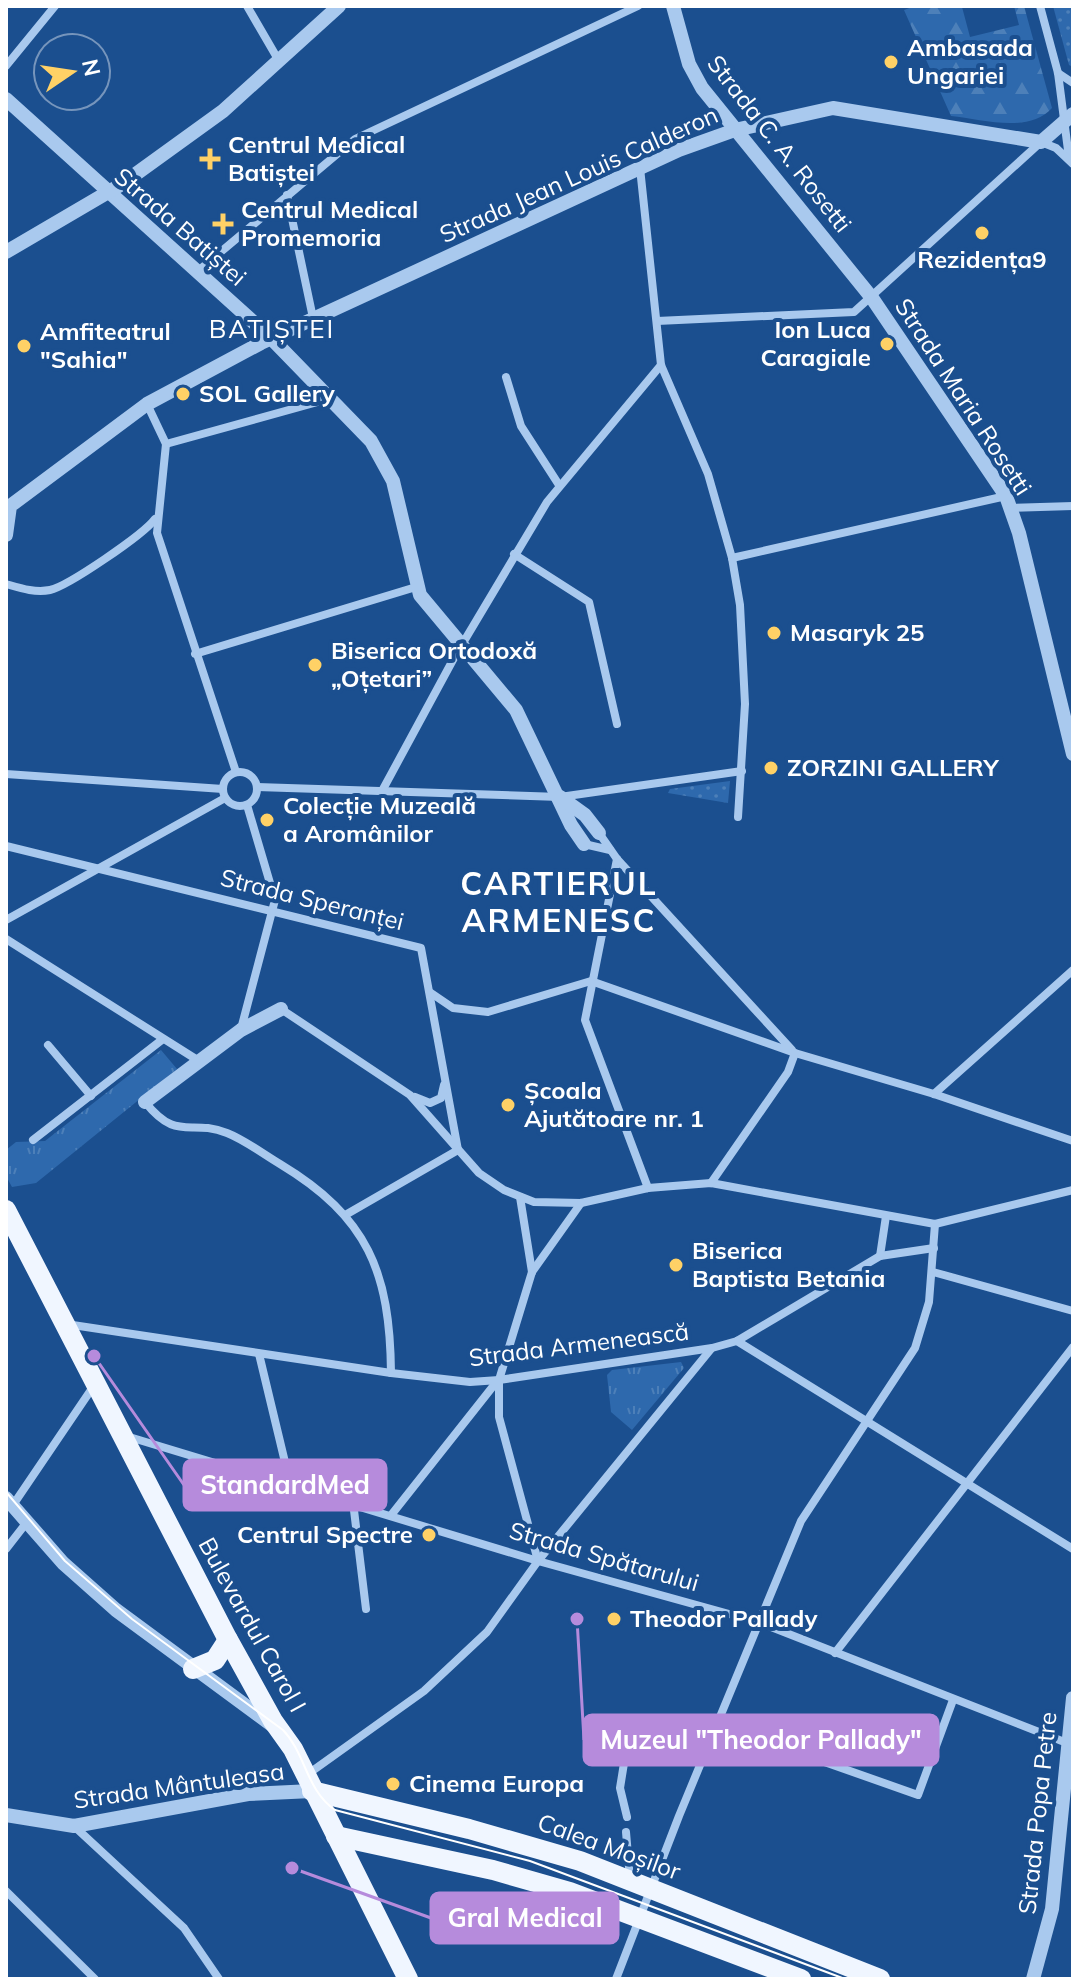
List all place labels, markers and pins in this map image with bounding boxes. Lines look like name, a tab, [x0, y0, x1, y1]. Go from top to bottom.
place label: Ambasada Ungariei	[907, 32, 1033, 90]
marker: Ambasada Ungariei	[882, 53, 900, 71]
place label: Centrul Medical Batiștei	[228, 129, 405, 188]
marker: Centrul Medical Batiștei	[199, 148, 221, 170]
place label: Centrul Medical Promemoria	[241, 194, 418, 252]
marker: Centrul Medical Promemoria	[212, 213, 234, 235]
marker: Rezidența9	[973, 224, 991, 242]
place label: Rezidența9	[917, 244, 1047, 275]
place label: Ion Luca Caragiale	[760, 314, 871, 372]
place label: Amfiteatrul "Sahia"	[40, 316, 171, 374]
marker: Ion Luca Caragiale	[878, 335, 896, 353]
marker: Amfiteatrul "Sahia"	[15, 337, 33, 355]
place label: SOL Gallery	[199, 378, 336, 408]
marker: SOL Gallery	[174, 385, 192, 403]
place label: Masaryk 25	[790, 617, 924, 647]
marker: Masaryk 25	[765, 624, 783, 642]
place label: Biserica Ortodoxă „Oțetari”	[331, 635, 537, 694]
marker: Biserica Ortodoxă „Oțetari”	[306, 656, 324, 674]
place label: ZORZINI GALLERY	[787, 752, 999, 782]
marker: ZORZINI GALLERY	[762, 759, 780, 777]
place label: Colecție Muzeală a Aromânilor	[283, 790, 476, 848]
marker: Colecție Muzeală a Aromânilor	[258, 811, 276, 829]
place label: Școala Ajutătoare nr. 1	[524, 1075, 704, 1133]
marker: Școala Ajutătoare nr. 1	[499, 1096, 517, 1114]
place label: Biserica Baptista Betania	[692, 1235, 885, 1293]
marker: Biserica Baptista Betania	[667, 1256, 685, 1274]
callout: StandardMed	[184, 1460, 386, 1510]
place label: Centrul Spectre	[237, 1519, 413, 1549]
marker: Centrul Spectre	[420, 1526, 438, 1544]
place label: Theodor Pallady	[630, 1603, 818, 1633]
marker: Theodor Pallady	[605, 1610, 623, 1628]
callout: Muzeul "Theodor Pallady"	[584, 1715, 938, 1765]
place label: Cinema Europa	[409, 1768, 584, 1798]
marker: Cinema Europa	[384, 1775, 402, 1793]
callout: Gral Medical	[431, 1893, 618, 1943]

